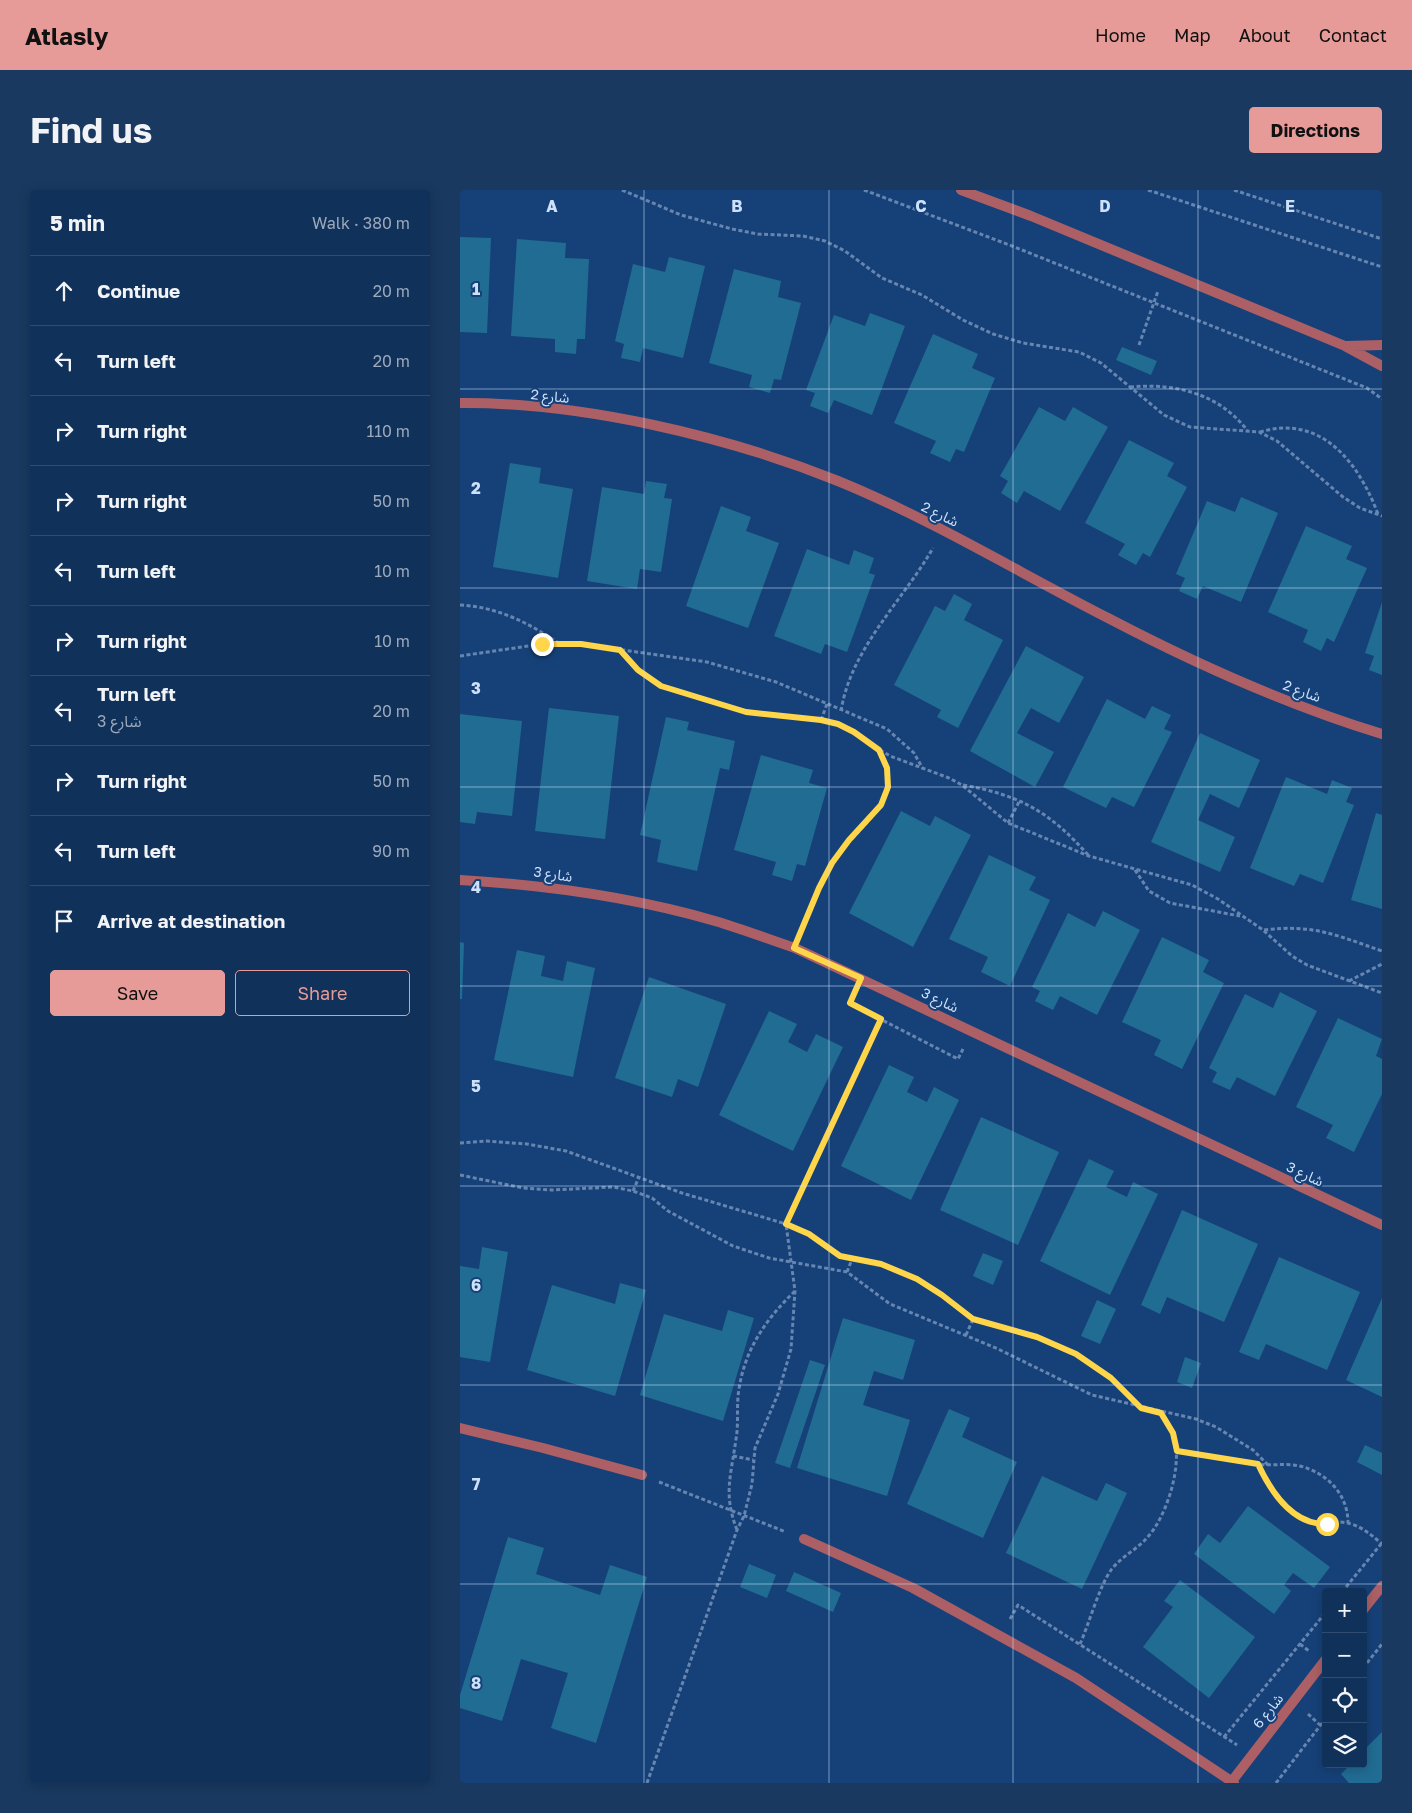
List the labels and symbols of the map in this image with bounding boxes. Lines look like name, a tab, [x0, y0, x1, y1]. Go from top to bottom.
text: A	[546, 196, 558, 216]
text: B	[731, 196, 743, 216]
text: C	[915, 196, 927, 216]
text: D	[1099, 196, 1111, 216]
text: E	[1285, 196, 1295, 216]
text: 1	[472, 279, 480, 299]
street label: شارع 2	[529, 385, 570, 409]
text: 2	[471, 478, 481, 498]
street label: شارع 2	[918, 497, 961, 532]
route end	[531, 633, 554, 656]
street label: شارع 2	[1280, 676, 1323, 708]
text: 3	[471, 678, 481, 698]
street label: شارع 3	[532, 862, 574, 888]
text: 4	[471, 877, 481, 897]
street label: شارع 3	[918, 984, 961, 1018]
text: 5	[471, 1076, 481, 1096]
street label: شارع 3	[1283, 1158, 1326, 1192]
text: 6	[471, 1275, 481, 1295]
text: 7	[472, 1474, 481, 1494]
route start	[1316, 1513, 1339, 1536]
text: 8	[471, 1673, 481, 1693]
street label: شارع 6	[1249, 1690, 1289, 1733]

